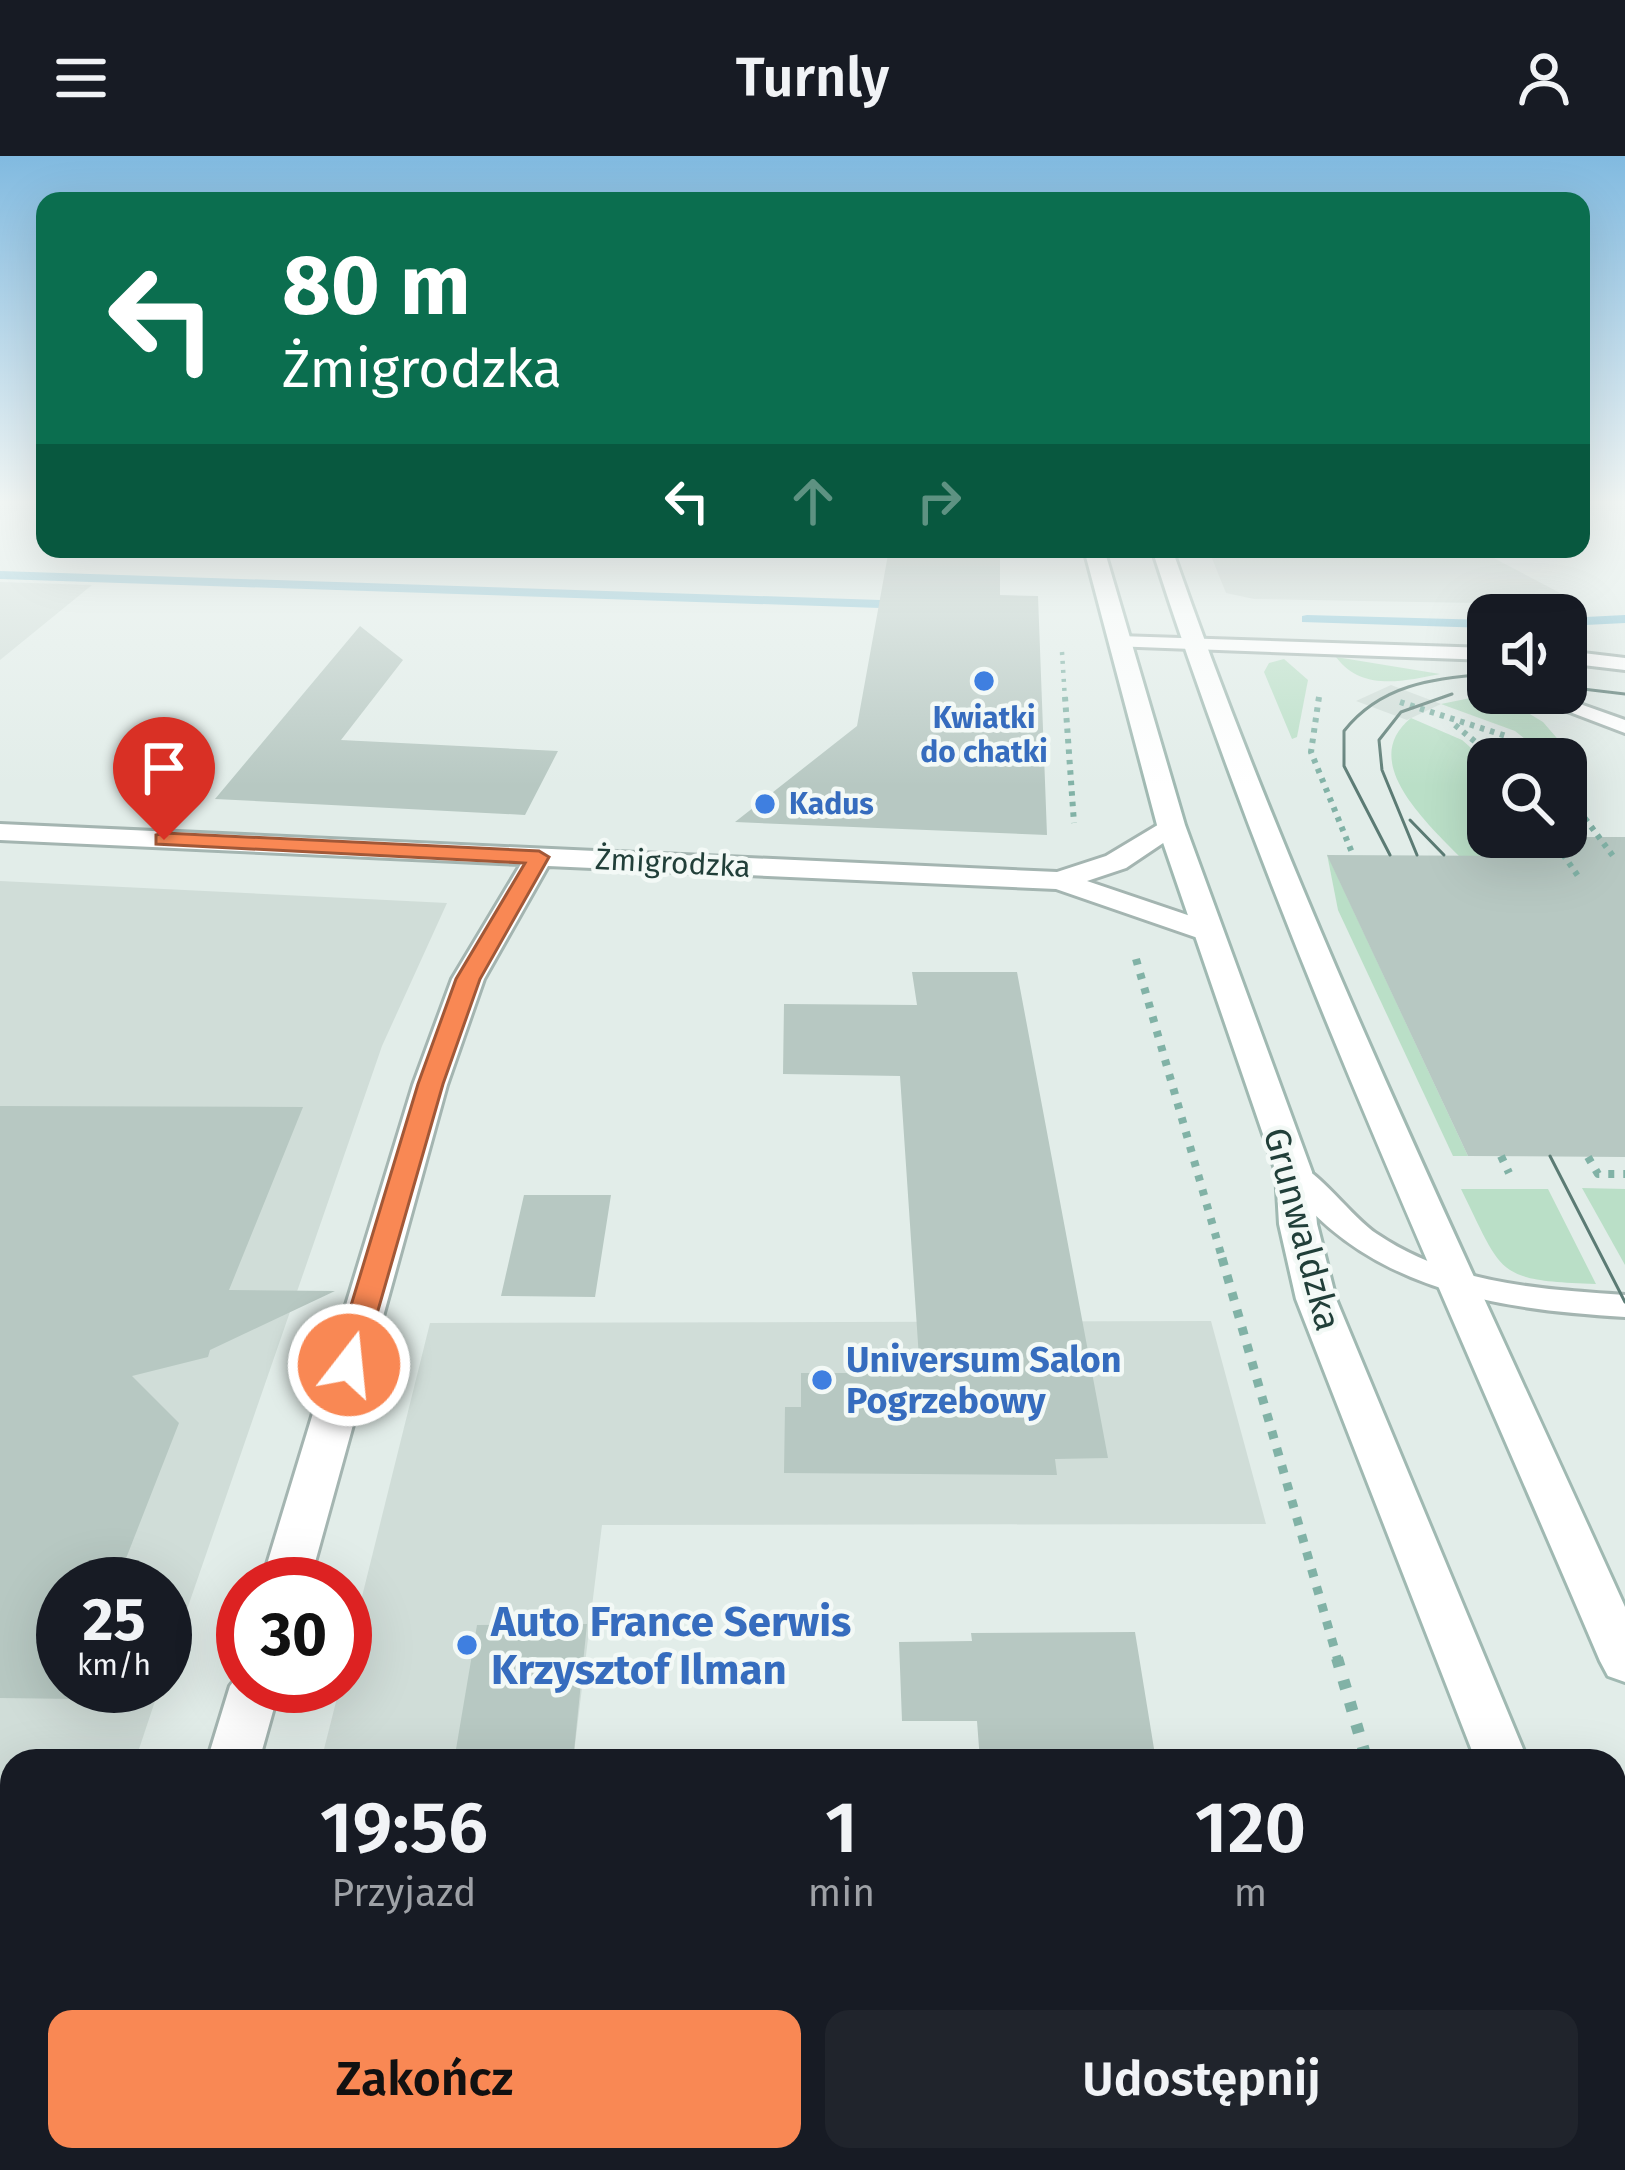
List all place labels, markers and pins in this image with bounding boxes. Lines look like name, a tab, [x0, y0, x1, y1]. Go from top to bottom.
marker: Kwiatki do chatki	[971, 668, 997, 694]
place label: Kwiatki do chatki	[920, 700, 1048, 770]
pin	[113, 717, 215, 840]
place label: Kadus	[789, 786, 874, 822]
marker: Kadus	[752, 791, 778, 817]
place label: Universum Salon Pogrzebowy	[846, 1338, 1122, 1423]
marker: Universum Salon Pogrzebowy	[809, 1367, 835, 1393]
place label: Auto France Serwis Krzysztof Ilman	[490, 1597, 851, 1695]
marker: Auto France Serwis Krzysztof Ilman	[454, 1632, 480, 1658]

